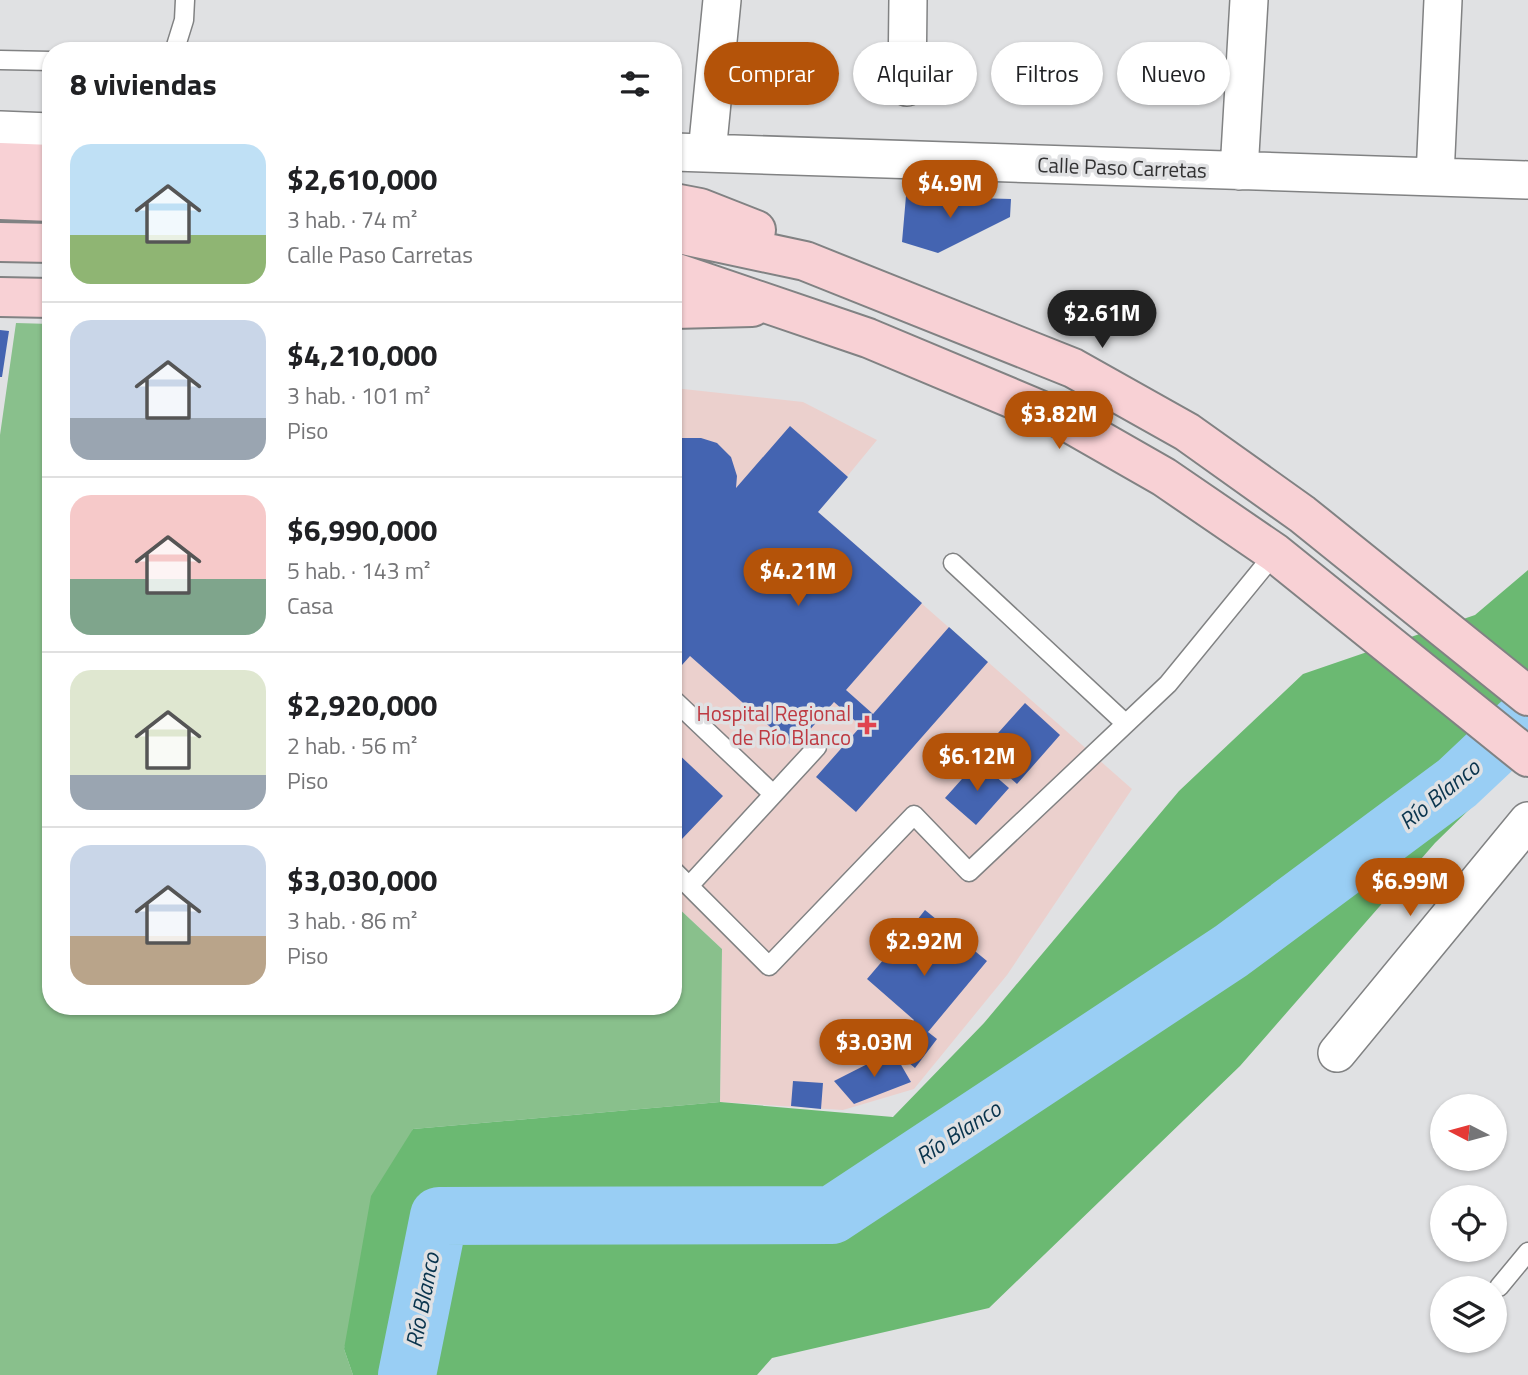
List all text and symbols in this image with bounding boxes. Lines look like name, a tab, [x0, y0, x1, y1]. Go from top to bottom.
chip: Comprar	[704, 42, 839, 105]
chip: Alquilar	[853, 42, 977, 105]
chip: Filtros	[991, 42, 1103, 105]
chip: Nuevo	[1117, 42, 1230, 105]
text: 8 viviendas	[70, 61, 217, 107]
icon: filters	[616, 65, 654, 103]
street label: Calle Paso Carretas	[1037, 148, 1207, 186]
text: $2,610,000	[287, 156, 437, 202]
pin: $4.9M	[901, 160, 999, 220]
text: $4.9M	[918, 165, 982, 200]
icon: home	[126, 172, 210, 256]
text: 3 hab. · 74 m²	[287, 202, 417, 237]
text: Calle Paso Carretas	[287, 237, 473, 272]
pin: $2.61M	[1045, 290, 1159, 350]
text: $2.61M	[1063, 295, 1141, 330]
text: $4,210,000	[287, 332, 437, 378]
icon: home	[126, 348, 210, 432]
text: 3 hab. · 101 m²	[287, 378, 430, 413]
pin: $3.82M	[1002, 392, 1116, 451]
text: $3.82M	[1020, 396, 1098, 431]
text: Piso	[287, 413, 329, 448]
text: $6,990,000	[287, 507, 437, 553]
icon: home	[126, 523, 210, 607]
pin: $4.21M	[741, 548, 855, 608]
text: 5 hab. · 143 m²	[287, 553, 430, 588]
text: $4.21M	[759, 553, 837, 588]
text: Casa	[287, 588, 333, 623]
text: $2,920,000	[287, 682, 437, 728]
place label: Hospital Regional de Río Blanco	[697, 697, 851, 753]
icon: home	[126, 698, 210, 782]
marker: Hospital Regional de Río Blanco	[857, 715, 877, 735]
text: 2 hab. · 56 m²	[287, 728, 417, 763]
pin: $6.12M	[920, 734, 1034, 793]
text: $6.12M	[938, 738, 1016, 773]
water label: Río Blanco	[1391, 750, 1488, 838]
text: Piso	[287, 763, 329, 798]
text: $3,030,000	[287, 857, 437, 903]
pin: $6.99M	[1353, 858, 1467, 918]
text: $6.99M	[1371, 863, 1449, 898]
icon: home	[126, 873, 210, 957]
text: 3 hab. · 86 m²	[287, 903, 417, 938]
pin: $2.92M	[867, 918, 981, 978]
text: $2.92M	[885, 923, 963, 958]
text: Piso	[287, 938, 329, 973]
pin: $3.03M	[817, 1020, 931, 1079]
text: $3.03M	[835, 1024, 913, 1059]
water label: Río Blanco	[908, 1091, 1008, 1173]
north arrow	[1430, 1094, 1507, 1171]
map controls	[1430, 1094, 1507, 1353]
button: locate	[1430, 1185, 1507, 1262]
water label: Río Blanco	[396, 1249, 448, 1350]
button: layers	[1430, 1276, 1507, 1353]

